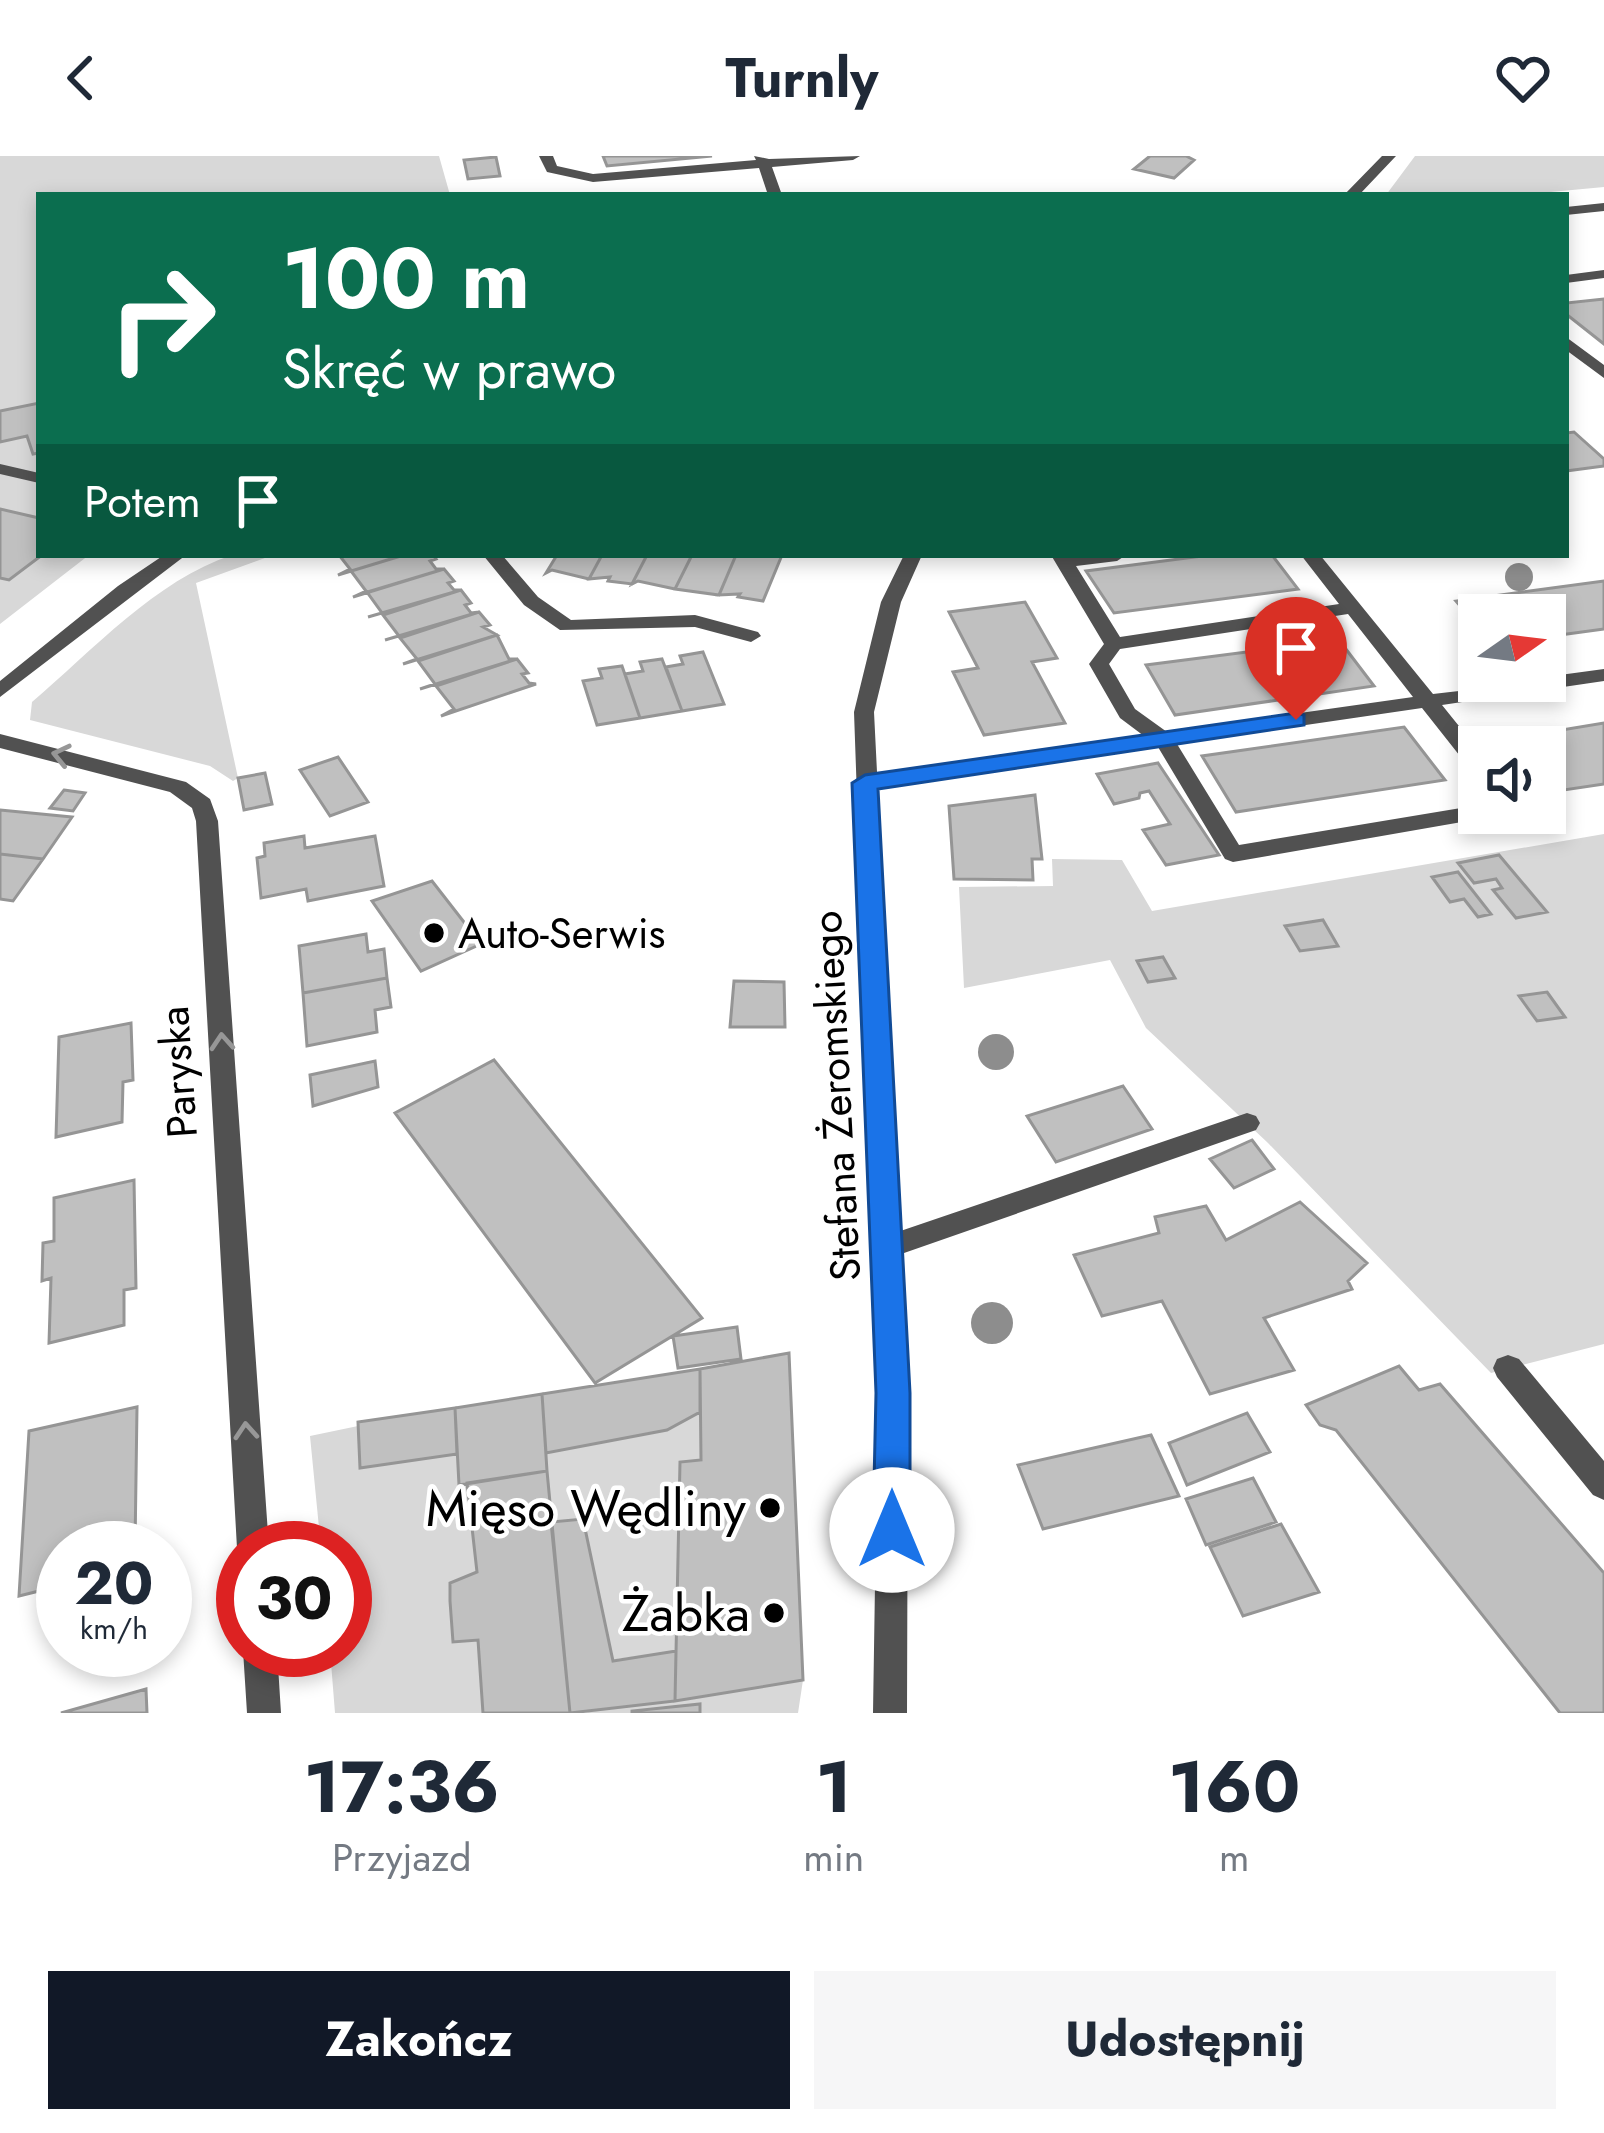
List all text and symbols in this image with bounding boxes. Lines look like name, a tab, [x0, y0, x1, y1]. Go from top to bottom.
text: Turnly	[726, 39, 878, 117]
icon: back	[48, 45, 114, 111]
icon: heart	[1490, 45, 1556, 111]
text: 100 m	[282, 218, 530, 340]
icon: right	[84, 240, 240, 396]
text: Skręć w prawo	[282, 330, 616, 408]
icon: arrive	[225, 468, 291, 534]
text: Potem	[84, 469, 201, 534]
north arrow	[1458, 594, 1566, 702]
map controls	[1458, 594, 1566, 834]
pin	[1245, 597, 1347, 720]
icon: arrive	[1263, 615, 1329, 681]
button: sound	[1458, 726, 1566, 834]
one-way arrow	[52, 744, 72, 769]
place label: Auto-Serwis	[458, 903, 665, 964]
street label: Stefana Żeromskiego	[796, 909, 876, 1283]
marker: Auto-Serwis	[421, 920, 447, 946]
street label: Paryska	[143, 1004, 213, 1140]
one-way arrow	[209, 1032, 235, 1051]
one-way arrow	[233, 1421, 259, 1440]
position arrow	[829, 1467, 955, 1593]
place label: Mięso Wędliny	[426, 1471, 747, 1545]
marker: Mięso Wędliny	[757, 1495, 783, 1521]
speed limit sign: 30	[216, 1521, 372, 1677]
text: 20	[74, 1540, 154, 1627]
place label: Żabka	[622, 1576, 750, 1650]
marker: Żabka	[761, 1600, 787, 1626]
text: km/h	[80, 1607, 148, 1650]
text: 17:36	[304, 1735, 500, 1839]
text: 1	[815, 1735, 852, 1839]
text: 160	[1168, 1735, 1300, 1839]
text: Przyjazd	[332, 1829, 471, 1886]
text: min	[803, 1829, 864, 1886]
text: m	[1219, 1829, 1249, 1886]
button: Zakończ	[48, 1971, 790, 2109]
button: Udostępnij	[814, 1971, 1556, 2109]

